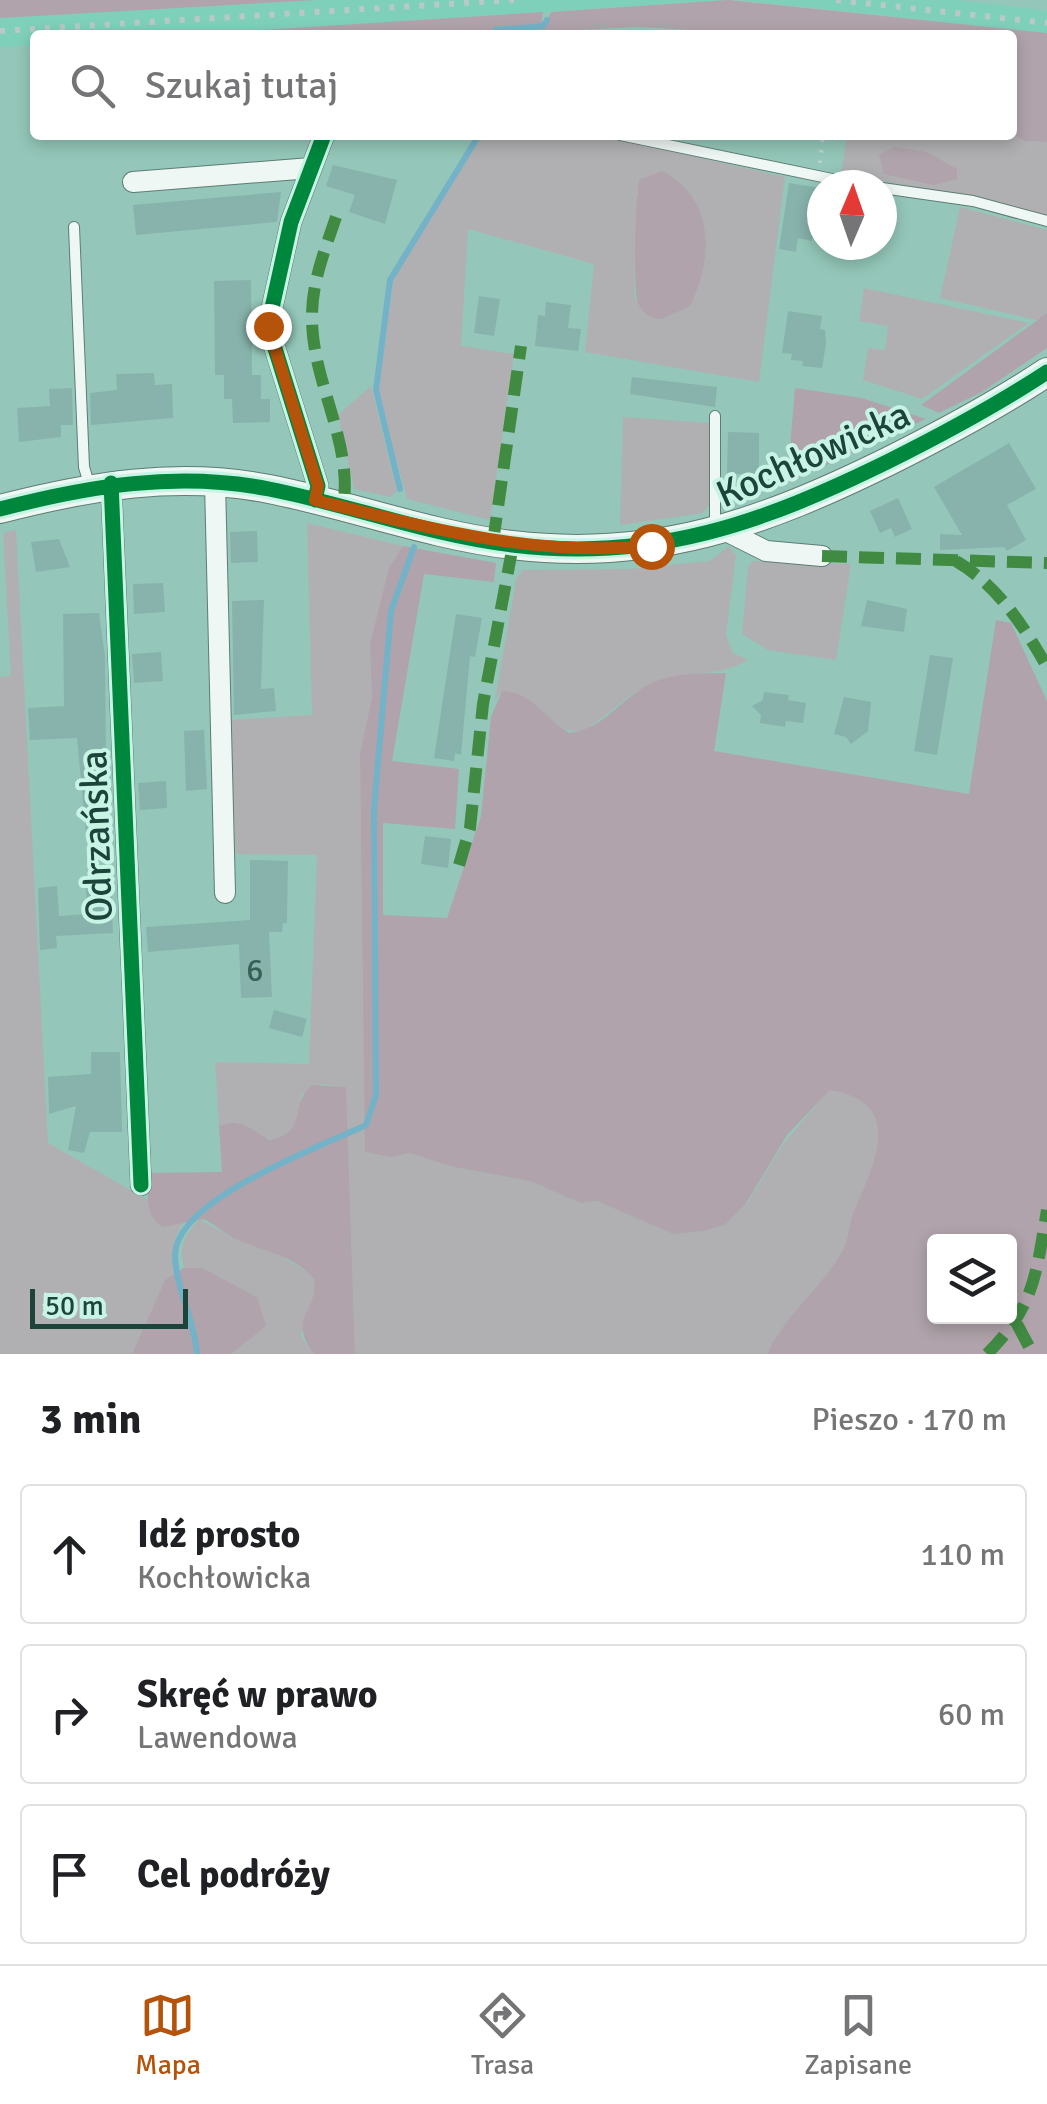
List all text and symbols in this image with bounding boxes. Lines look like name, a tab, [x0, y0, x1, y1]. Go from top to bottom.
search box	[30, 30, 1017, 140]
icon: search	[65, 58, 120, 113]
text: Szukaj tutaj	[145, 62, 338, 109]
north arrow	[807, 170, 897, 260]
route end	[246, 304, 292, 350]
street label: Kochłowicka	[709, 391, 917, 518]
route start	[629, 524, 675, 570]
street label: Odrzańska	[70, 750, 123, 922]
house number: 6	[246, 951, 264, 990]
map controls	[927, 1234, 1017, 1324]
button: layers	[927, 1234, 1017, 1324]
scale bar	[30, 1284, 188, 1328]
text: 50 m	[45, 1289, 104, 1323]
text: 3 min	[40, 1394, 141, 1445]
text: Pieszo · 170 m	[811, 1400, 1007, 1439]
text: Idź prosto	[137, 1511, 300, 1558]
icon: ahead	[42, 1527, 97, 1582]
text: 110 m	[921, 1535, 1005, 1574]
text: Kochłowicka	[137, 1558, 311, 1597]
text: Skręć w prawo	[137, 1671, 378, 1718]
icon: right	[42, 1687, 97, 1742]
text: 60 m	[938, 1695, 1005, 1734]
text: Lawendowa	[137, 1718, 298, 1757]
icon: arrive	[42, 1847, 97, 1902]
text: Cel podróży	[137, 1851, 330, 1898]
tab: Mapa	[135, 1988, 201, 2082]
tab: Trasa	[471, 1988, 534, 2082]
tab: Zapisane	[804, 1988, 912, 2082]

